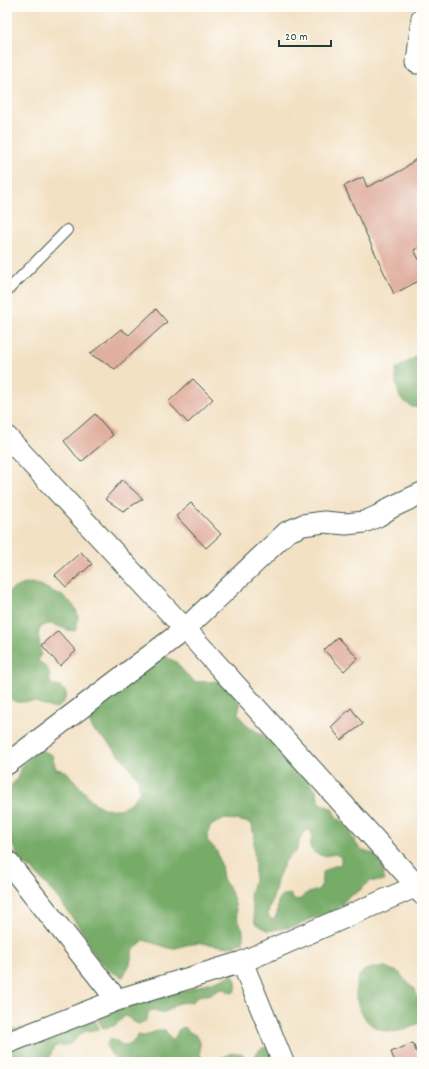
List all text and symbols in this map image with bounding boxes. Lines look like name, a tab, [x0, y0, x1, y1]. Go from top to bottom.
scale bar	[279, 22, 331, 48]
text: 20 m	[285, 29, 308, 46]

